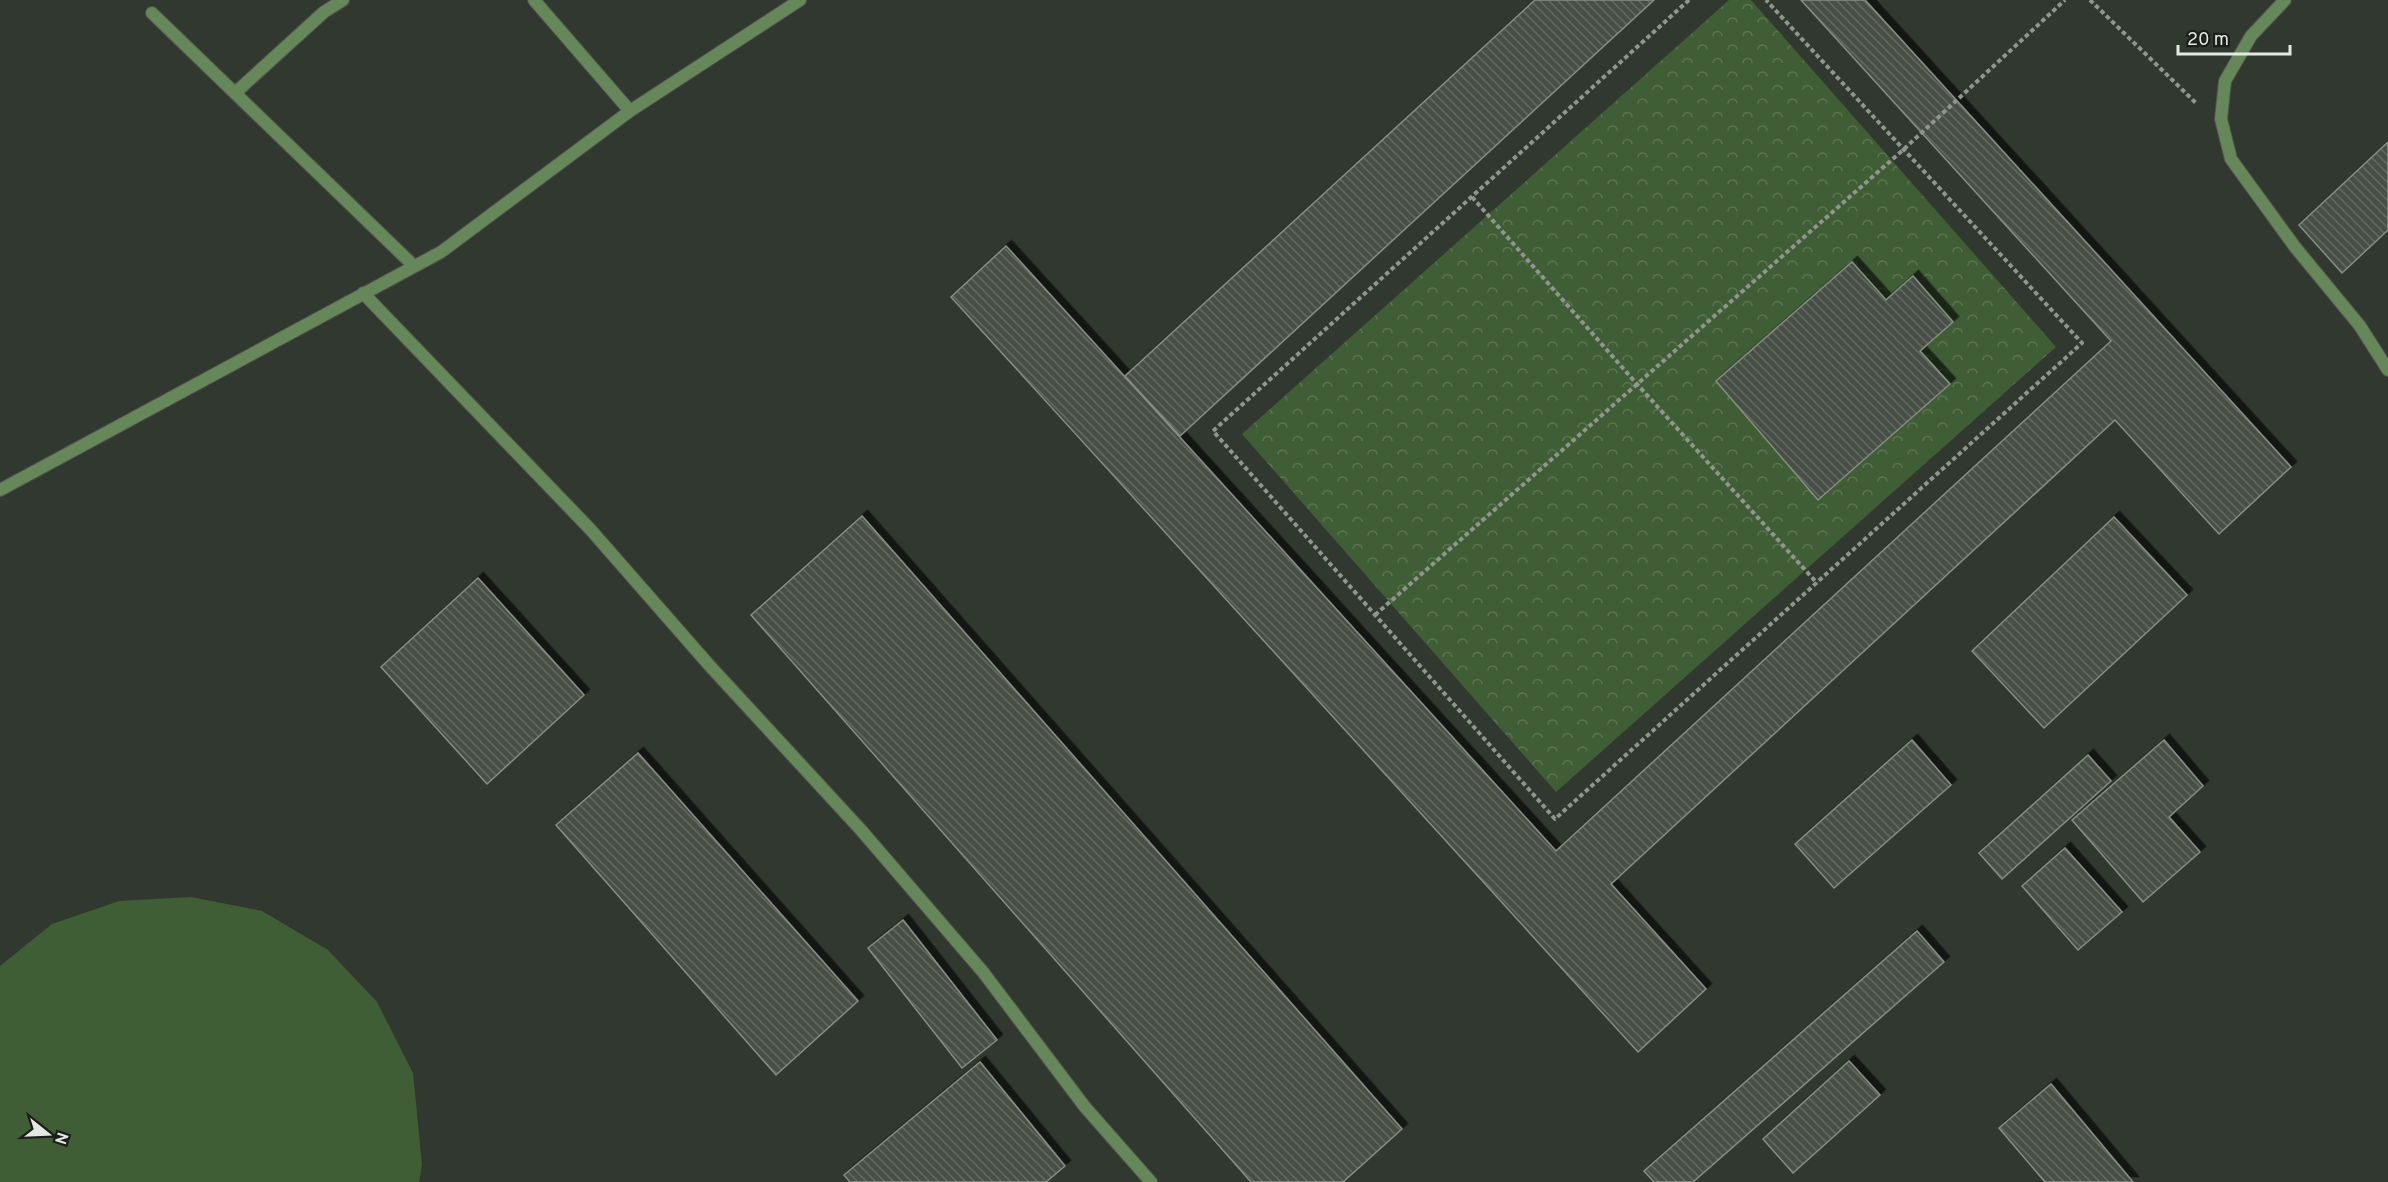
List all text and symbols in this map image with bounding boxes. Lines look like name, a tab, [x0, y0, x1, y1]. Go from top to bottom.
scale bar	[2178, 18, 2290, 56]
text: 20 m	[2187, 29, 2229, 52]
north arrow	[18, 1104, 78, 1164]
text: N	[49, 1129, 72, 1147]

